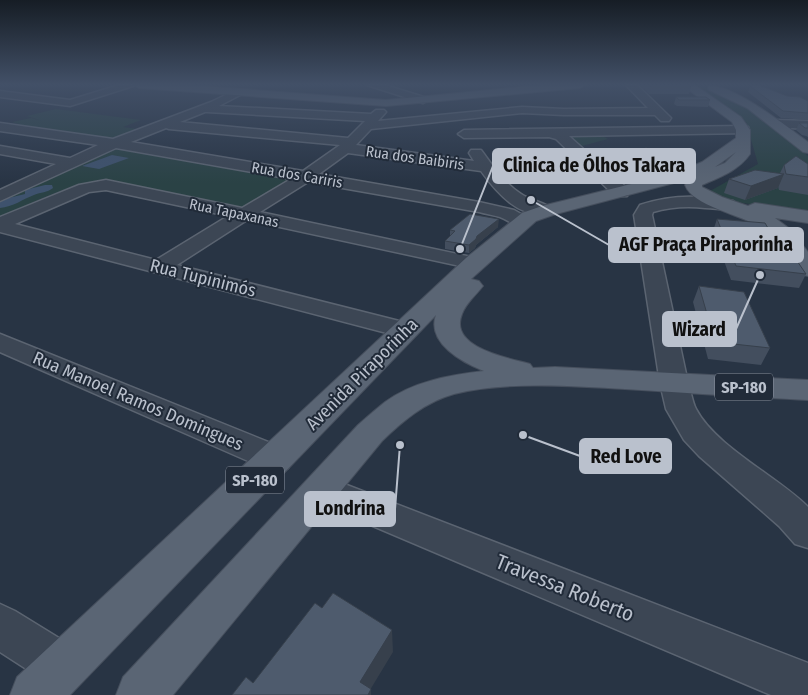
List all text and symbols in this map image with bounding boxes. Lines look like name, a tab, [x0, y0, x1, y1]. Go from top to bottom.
street label: Rua dos Baibiris	[365, 142, 465, 174]
callout: Clinica de Ólhos Takara	[493, 149, 695, 183]
text: Clinica de Ólhos Takara	[503, 153, 685, 177]
street label: Rua dos Cariris	[250, 158, 344, 192]
street label: Rua Tapaxanas	[188, 195, 280, 231]
callout: AGF Praça Piraporinha	[609, 228, 803, 262]
text: AGF Praça Piraporinha	[618, 233, 793, 256]
street label: Rua Tupinimós	[148, 254, 259, 302]
callout: Wizard	[663, 312, 736, 346]
street label: Avenida Piraporinha	[301, 313, 423, 435]
text: Wizard	[672, 318, 726, 341]
street label: Rua Manoel Ramos Domingues	[29, 347, 247, 455]
road number: SP-180	[715, 374, 773, 401]
callout: Red Love	[580, 439, 671, 473]
text: Red Love	[590, 445, 662, 468]
road number: SP-180	[226, 466, 284, 494]
callout: Londrina	[305, 492, 395, 526]
text: Londrina	[315, 497, 385, 520]
street label: Travessa Roberto	[492, 548, 638, 628]

